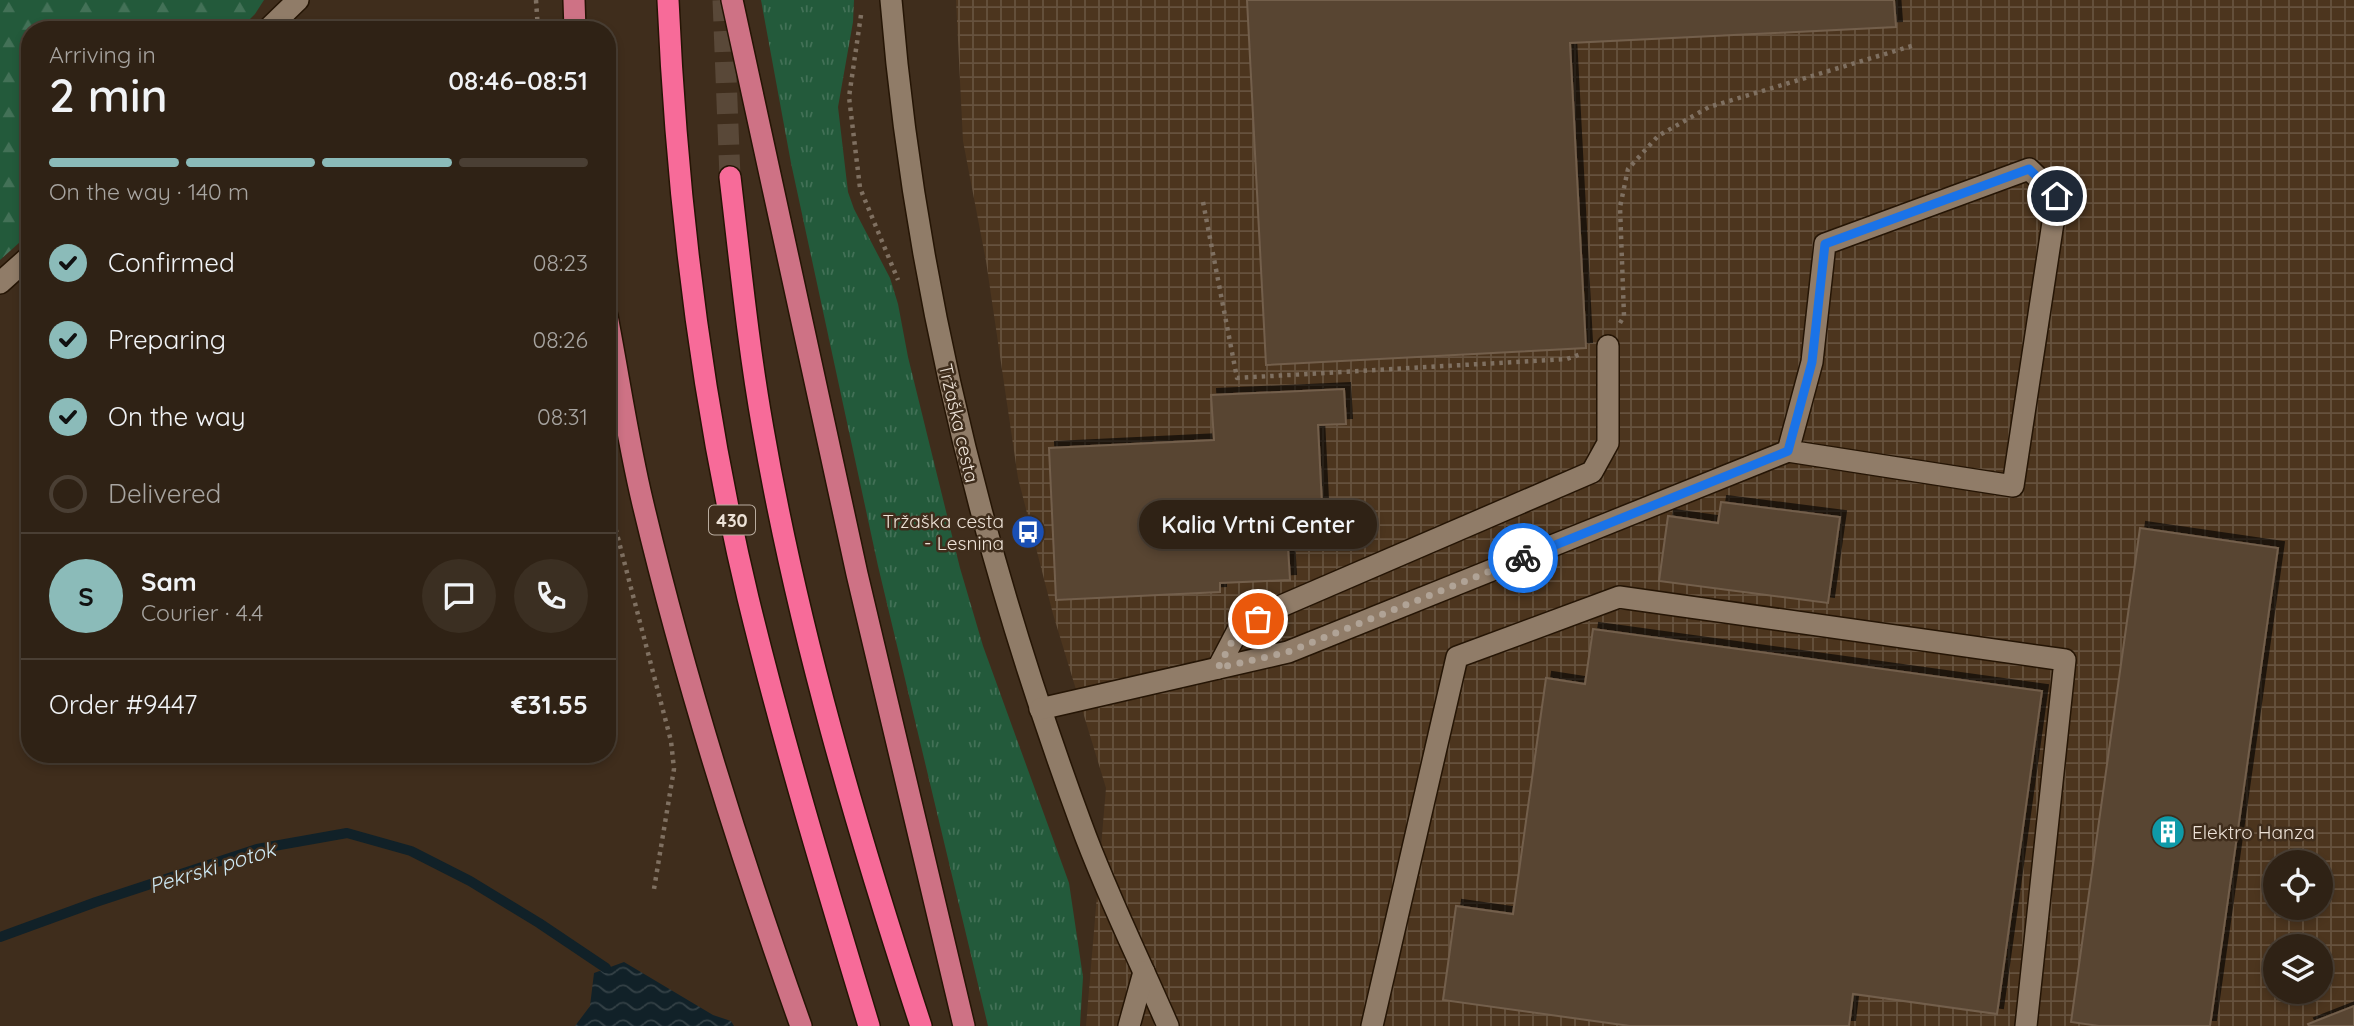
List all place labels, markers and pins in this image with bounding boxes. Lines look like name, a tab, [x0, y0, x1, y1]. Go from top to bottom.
pin	[2027, 166, 2087, 226]
callout: Kalia Vrtni Center	[1139, 500, 1377, 549]
place label: Tržaška cesta - Lesnina	[883, 509, 1004, 555]
bus stop icon: Tržaška cesta - Lesnina	[1009, 513, 1047, 551]
pin	[1228, 589, 1288, 649]
building icon: Elektro Hanza	[2149, 813, 2187, 851]
place label: Elektro Hanza	[2192, 820, 2315, 844]

